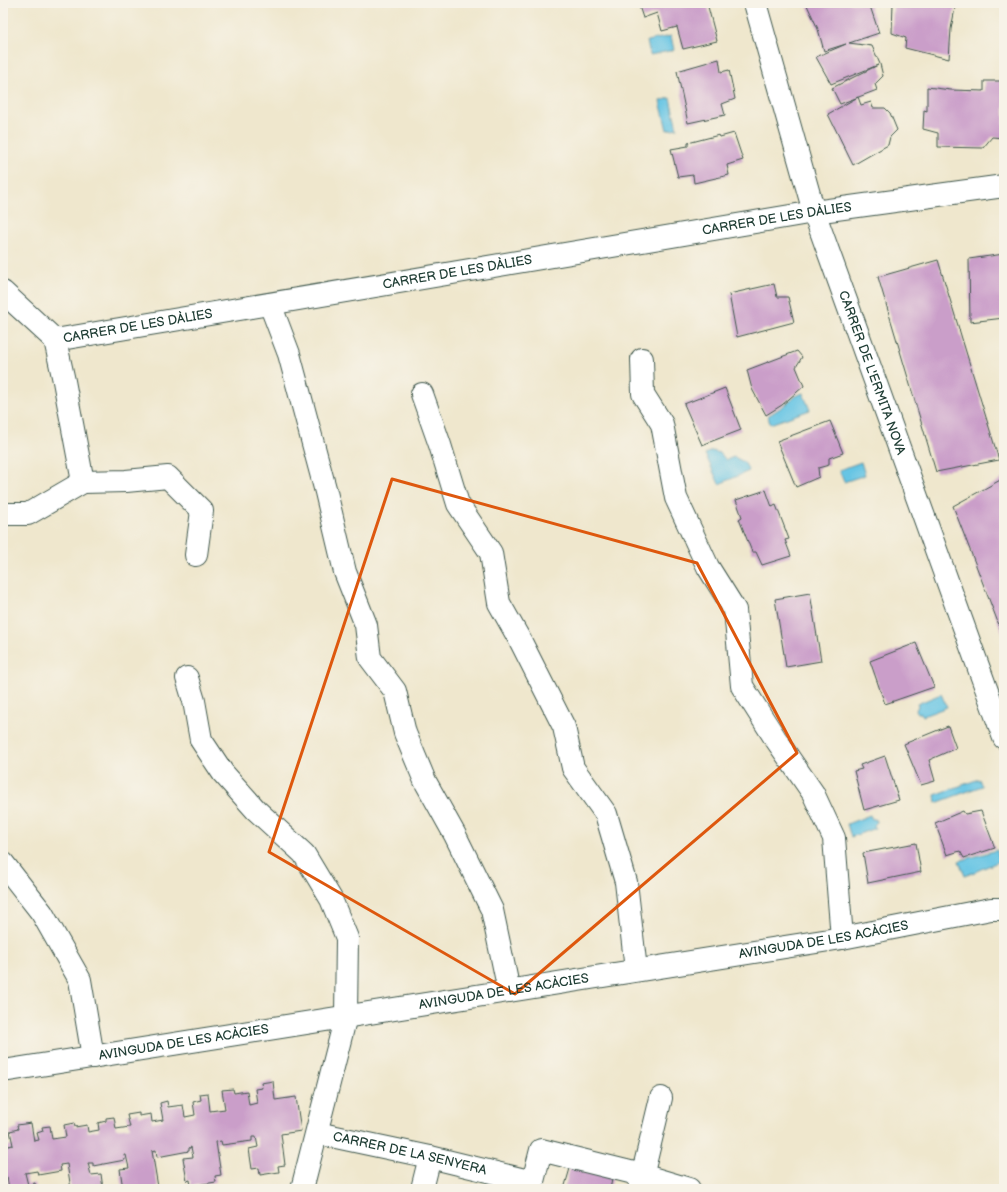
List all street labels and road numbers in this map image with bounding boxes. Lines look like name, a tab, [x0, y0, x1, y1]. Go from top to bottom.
street label: CARRER DE LES DÀLIES	[701, 199, 853, 239]
street label: CARRER DE LES DÀLIES	[381, 252, 533, 293]
street label: CARRER DE L'ERMITA NOVA	[835, 288, 909, 457]
street label: CARRER DE LES DÀLIES	[62, 306, 214, 346]
street label: AVINGUDA DE LES ACÀCIES	[738, 917, 910, 962]
street label: AVINGUDA DE LES ACÀCIES	[418, 970, 590, 1013]
street label: AVINGUDA DE LES ACÀCIES	[98, 1021, 270, 1064]
street label: CARRER DE LA SENYERA	[332, 1129, 488, 1178]

